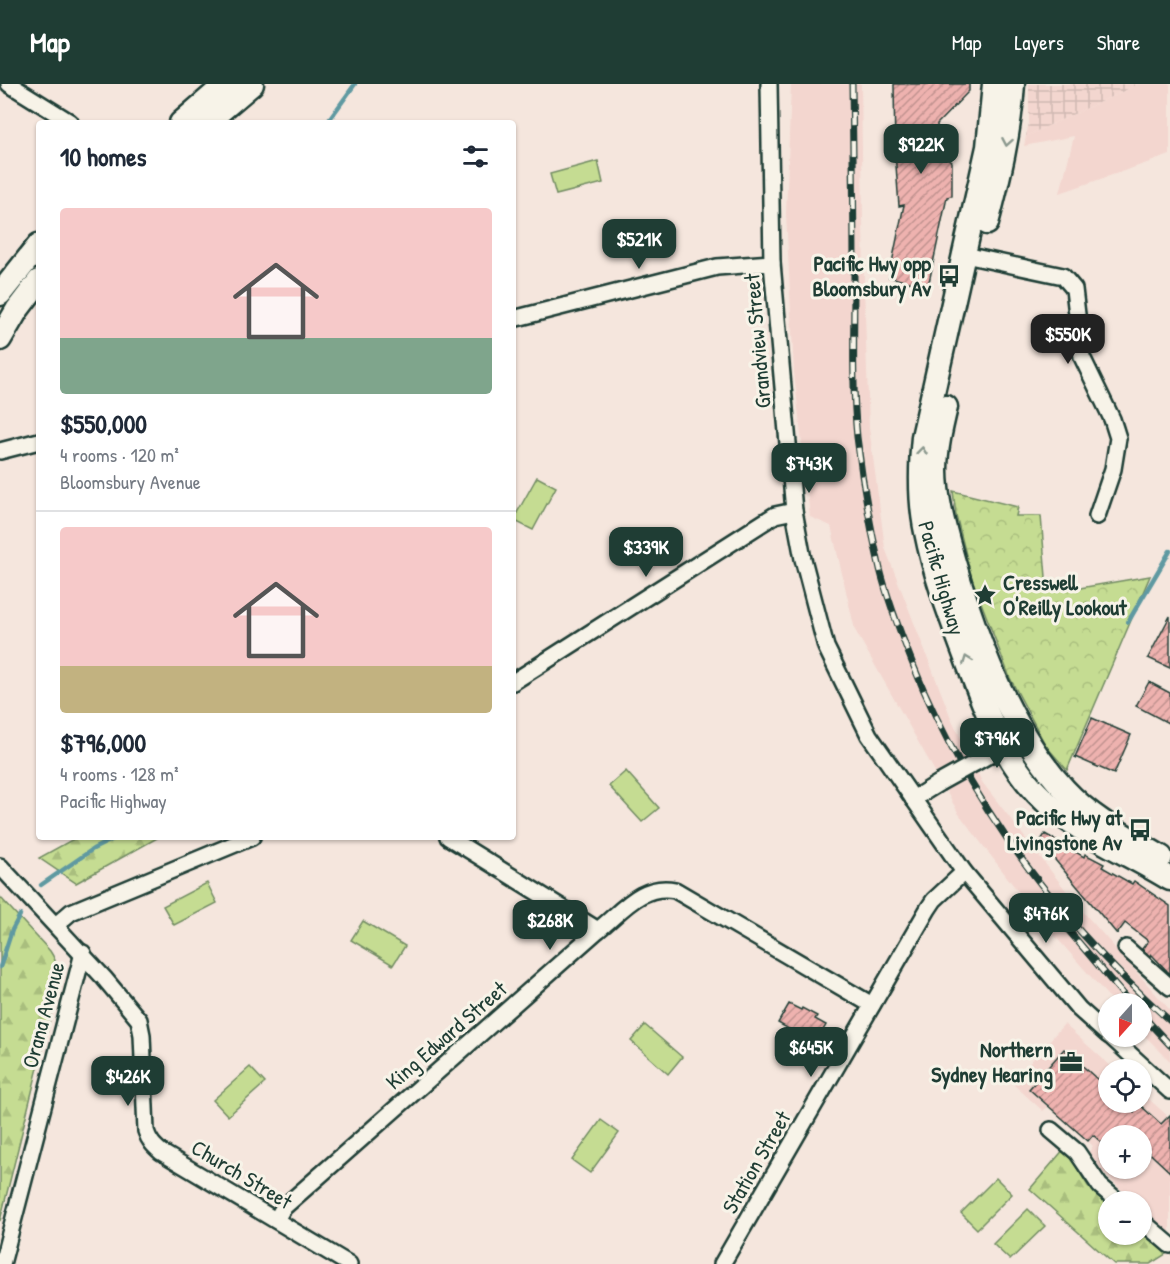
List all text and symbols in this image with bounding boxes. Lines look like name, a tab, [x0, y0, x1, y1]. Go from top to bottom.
text: Map	[30, 23, 70, 61]
text: Map	[952, 28, 981, 57]
text: Layers	[1014, 28, 1064, 57]
text: Share	[1097, 28, 1140, 57]
pin: $922K	[879, 124, 963, 175]
text: $922K	[898, 130, 944, 157]
one-way arrow	[1001, 137, 1014, 147]
text: 10 homes	[60, 139, 147, 174]
icon: filters	[459, 140, 492, 173]
pin: $521K	[597, 219, 681, 270]
text: $521K	[616, 225, 662, 252]
icon: home	[222, 247, 330, 355]
place label: Pacific Hwy opp Bloomsbury Av	[813, 248, 932, 304]
bus stop icon: Pacific Hwy opp Bloomsbury Av	[936, 263, 962, 289]
street label: Grandview Street	[736, 272, 778, 410]
pin: $550K	[1026, 314, 1110, 365]
text: $550K	[1045, 320, 1091, 347]
text: $550,000	[60, 406, 147, 441]
text: 4 rooms · 120 m²	[60, 441, 179, 468]
pin: $743K	[767, 443, 851, 494]
one-way arrow	[915, 446, 928, 456]
text: $743K	[786, 449, 832, 476]
text: Bloomsbury Avenue	[60, 468, 201, 495]
street label: Pacific Highway	[911, 517, 973, 639]
pin: $339K	[604, 527, 688, 578]
text: $339K	[623, 533, 669, 560]
icon: home	[222, 566, 330, 674]
place label: Cresswell O'Reilly Lookout	[1003, 567, 1128, 623]
place icon: Cresswell O'Reilly Lookout	[972, 582, 998, 608]
one-way arrow	[962, 655, 974, 666]
pin: $796K	[955, 718, 1039, 769]
text: $796K	[974, 724, 1020, 751]
text: $796,000	[60, 725, 146, 760]
text: 4 rooms · 128 m²	[60, 760, 179, 787]
text: Pacific Highway	[60, 787, 167, 814]
place label: Pacific Hwy at Livingstone Av	[1007, 802, 1123, 858]
bus stop icon: Pacific Hwy at Livingstone Av	[1127, 817, 1153, 843]
pin: $476K	[1004, 893, 1088, 944]
text: $476K	[1023, 899, 1069, 926]
pin: $268K	[508, 900, 592, 951]
text: $268K	[527, 906, 573, 933]
street label: Orana Avenue	[14, 958, 72, 1071]
street label: King Edward Street	[379, 974, 513, 1096]
north arrow	[1098, 993, 1152, 1047]
map controls	[1098, 993, 1152, 1245]
pin: $645K	[769, 1027, 853, 1078]
text: $645K	[789, 1033, 833, 1060]
place label: Northern Sydney Hearing	[931, 1034, 1053, 1090]
office icon: Northern Sydney Hearing	[1058, 1049, 1084, 1075]
pin: $426K	[86, 1056, 170, 1107]
button: locate	[1098, 1059, 1152, 1113]
text: $426K	[105, 1062, 151, 1089]
street label: Station Street	[715, 1105, 798, 1219]
button: +	[1098, 1125, 1152, 1179]
street label: Church Street	[186, 1132, 298, 1216]
button: −	[1098, 1191, 1152, 1245]

